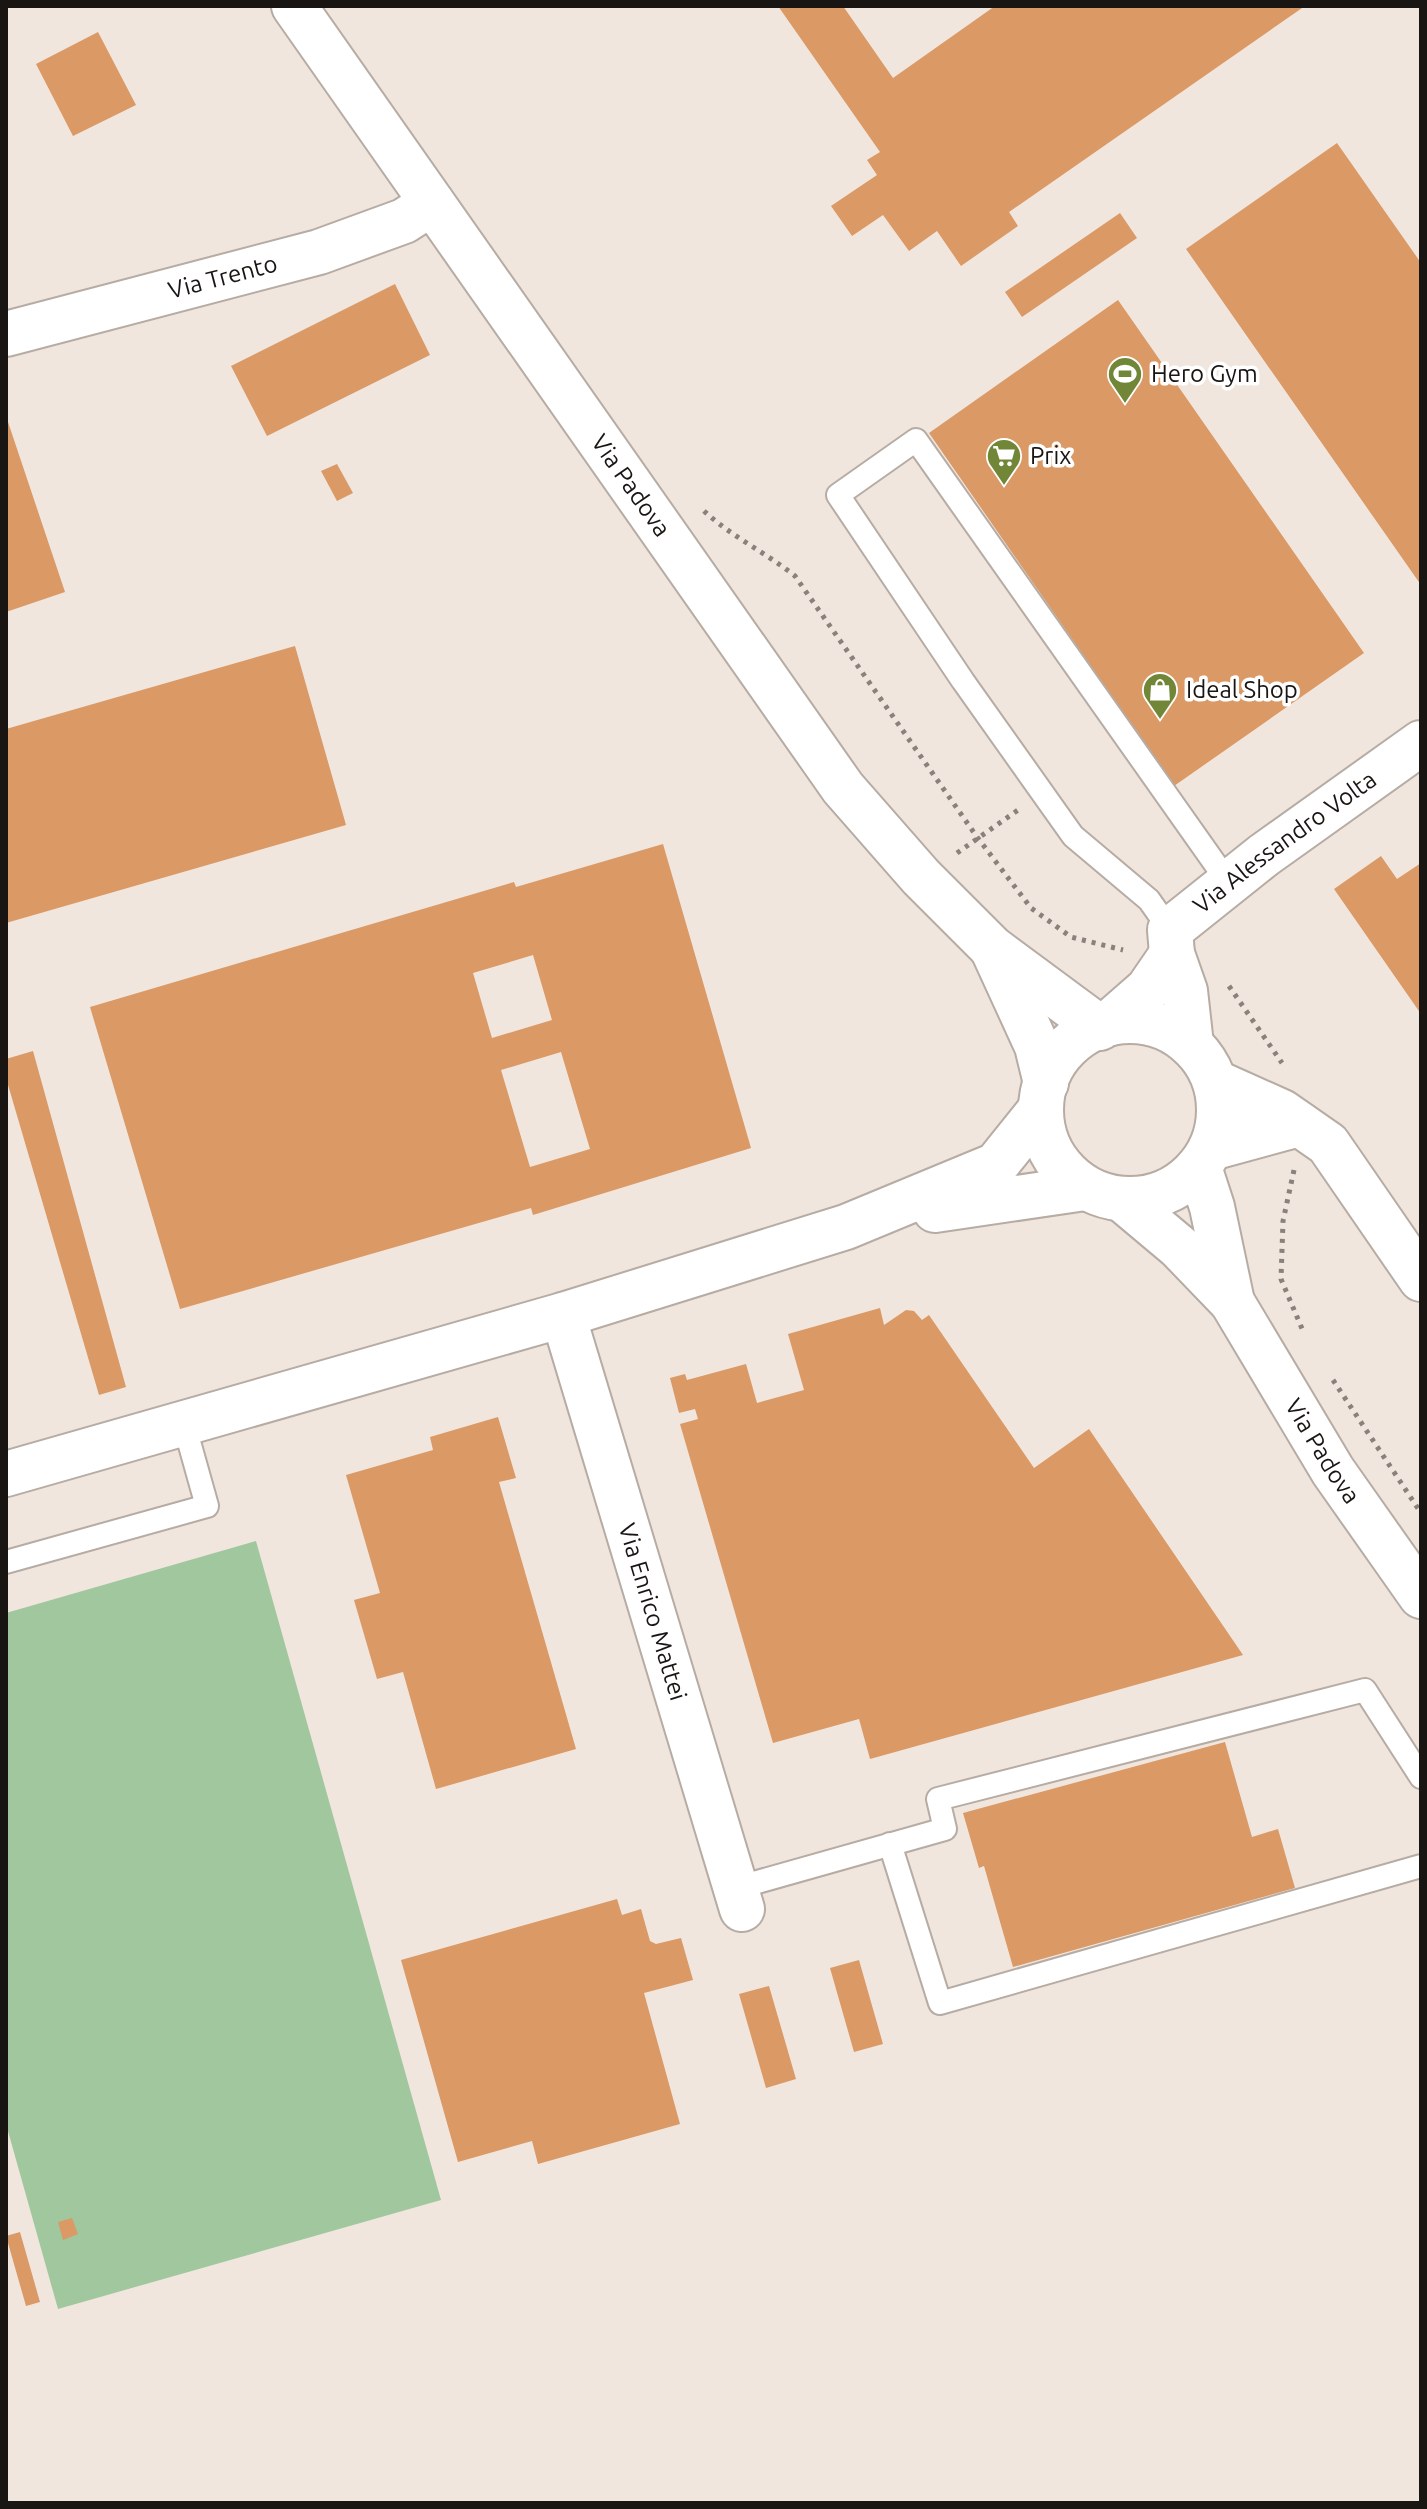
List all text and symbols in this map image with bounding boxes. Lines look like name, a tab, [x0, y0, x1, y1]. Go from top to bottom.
street label: Via Trento	[165, 250, 280, 304]
sports icon: Hero Gym	[1106, 355, 1144, 405]
place label: Hero Gym	[1151, 360, 1258, 387]
street label: Via Padova	[586, 429, 676, 541]
supermarket icon: Prix	[985, 437, 1023, 487]
place label: Prix	[1030, 442, 1071, 469]
shop icon: Ideal Shop	[1141, 671, 1179, 721]
place label: Ideal Shop	[1186, 676, 1298, 703]
street label: Via Alessandro Volta	[1188, 765, 1381, 919]
street label: Via Padova	[1280, 1394, 1366, 1509]
street label: Via Enrico Mattei	[614, 1520, 692, 1703]

